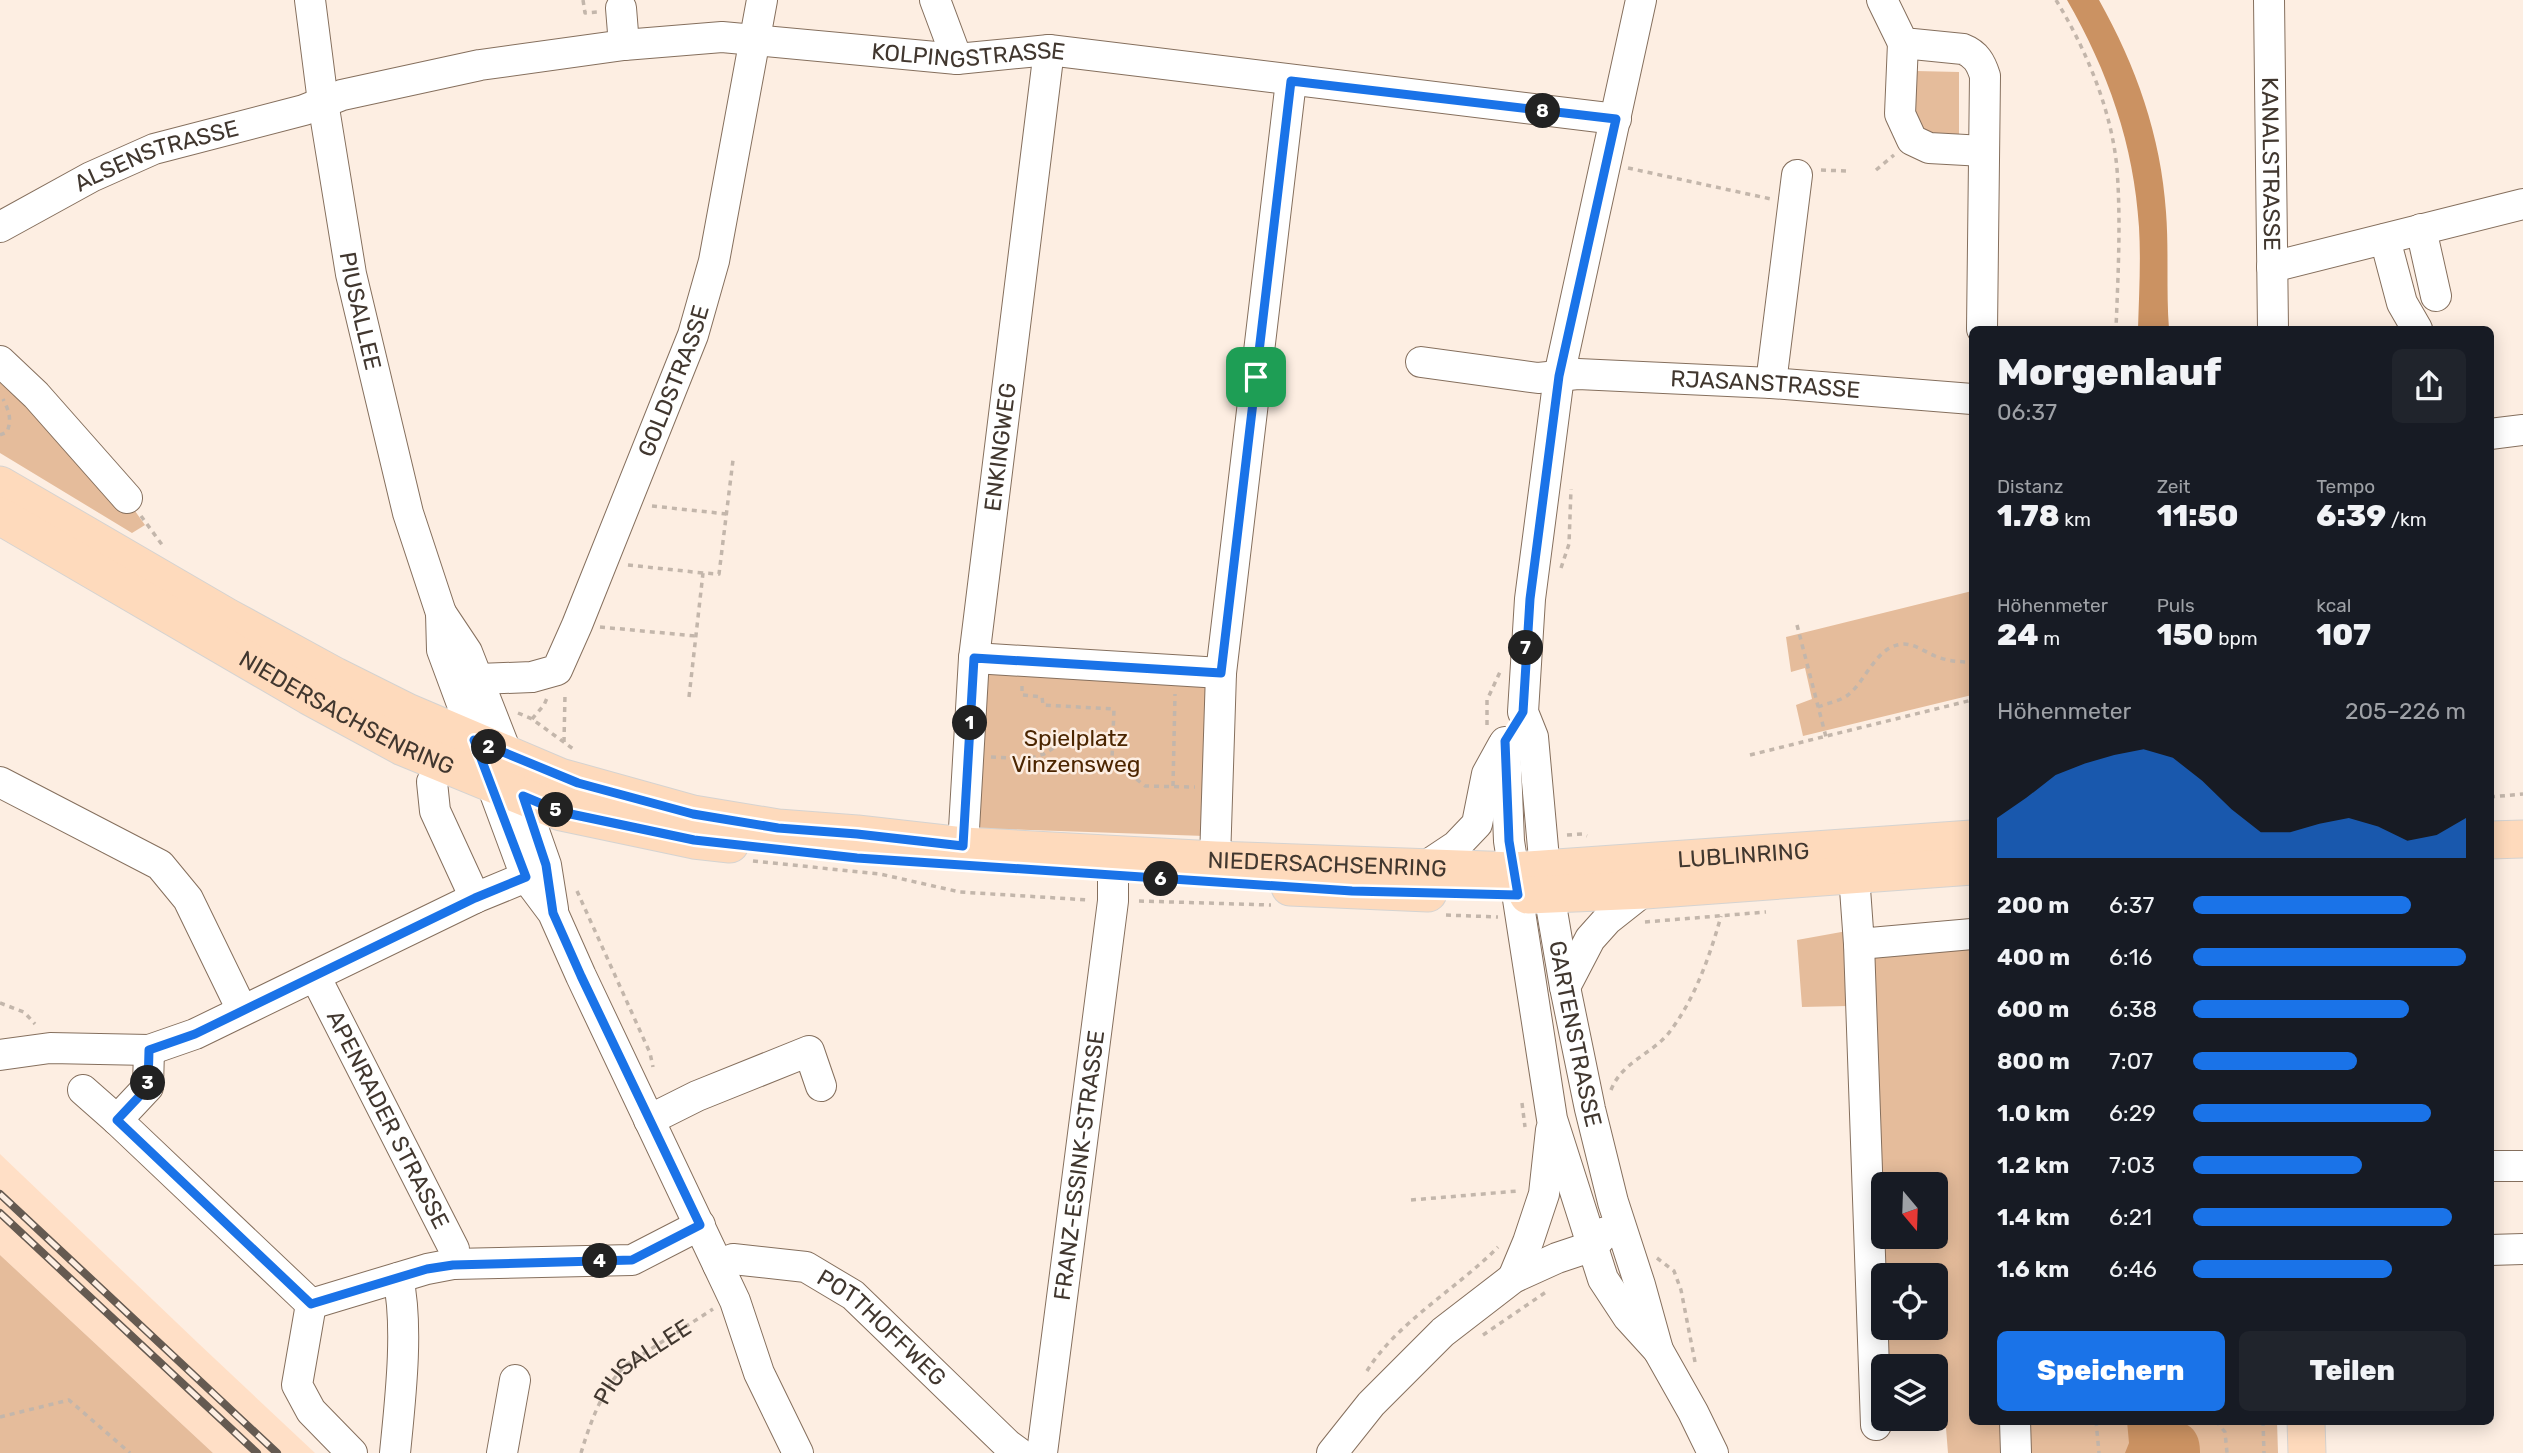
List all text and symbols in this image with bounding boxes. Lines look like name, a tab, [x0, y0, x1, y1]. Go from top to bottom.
street label: KOLPINGSTRASSE	[870, 36, 1067, 74]
street label: KANALSTRASSE	[2256, 77, 2286, 251]
pin: 8	[1526, 94, 1560, 128]
text: 8	[1536, 99, 1549, 122]
street label: ALSENSTRASSE	[69, 114, 241, 198]
street label: PIUSALLEE	[334, 250, 387, 373]
street label: GOLDSTRASSE	[632, 302, 715, 461]
pin	[1226, 347, 1286, 407]
text: Morgenlauf	[1997, 349, 2221, 395]
button: share	[2392, 349, 2466, 423]
icon: arrive	[1237, 358, 1275, 396]
street label: RJASANSTRASSE	[1670, 364, 1861, 404]
street label: ENKINGWEG	[978, 381, 1022, 513]
text: 06:37	[1997, 398, 2057, 426]
text: Distanz	[1997, 475, 2063, 498]
text: Zeit	[2157, 475, 2190, 498]
text: Tempo	[2316, 475, 2375, 498]
text: 1.78	[1997, 498, 2060, 534]
text: 11:50	[2157, 498, 2239, 534]
text: 6:39	[2316, 498, 2386, 534]
text: km	[2060, 508, 2091, 531]
text: /km	[2386, 508, 2427, 531]
text: Höhenmeter	[1997, 594, 2108, 617]
text: Puls	[2157, 594, 2195, 617]
text: kcal	[2316, 594, 2351, 617]
text: 24	[1997, 617, 2039, 653]
text: 150	[2157, 617, 2213, 653]
text: 107	[2316, 617, 2371, 653]
text: m	[2039, 627, 2060, 650]
text: bpm	[2213, 627, 2258, 650]
pin: 7	[1508, 630, 1544, 666]
text: 7	[1520, 636, 1531, 659]
street label: NIEDERSACHSENRING	[234, 644, 458, 781]
text: Höhenmeter	[1997, 697, 2131, 725]
text: 205–226 m	[2345, 697, 2466, 725]
pin: 1	[953, 706, 988, 740]
text: 1	[965, 711, 974, 734]
park label: Spielplatz Vinzensweg	[1011, 724, 1141, 778]
pin: 2	[472, 730, 506, 764]
text: 2	[482, 735, 495, 758]
pin: 5	[538, 792, 574, 828]
text: 5	[549, 798, 562, 821]
street label: LUBLINRING	[1676, 836, 1810, 874]
street label: NIEDERSACHSENRING	[1207, 846, 1447, 883]
pin: 6	[1144, 862, 1178, 896]
text: 6	[1154, 867, 1167, 890]
text: 200 m	[1997, 891, 2069, 919]
text: 6:37	[2109, 891, 2154, 919]
street label: GARTENSTRASSE	[1543, 939, 1608, 1130]
text: 400 m	[1997, 943, 2070, 971]
text: 6:16	[2109, 943, 2152, 971]
text: 600 m	[1997, 995, 2069, 1023]
text: 6:38	[2109, 995, 2157, 1023]
street label: APENRADER STRASSE	[321, 1006, 455, 1233]
street label: FRANZ-ESSINK-STRASSE	[1048, 1029, 1110, 1302]
text: 800 m	[1997, 1047, 2070, 1075]
text: 7:07	[2109, 1047, 2153, 1075]
pin: 3	[130, 1066, 166, 1100]
text: 3	[141, 1071, 154, 1094]
text: 1.0 km	[1997, 1099, 2070, 1127]
text: 6:29	[2109, 1099, 2156, 1127]
text: 1.2 km	[1997, 1151, 2069, 1179]
text: 7:03	[2109, 1151, 2155, 1179]
north arrow	[1871, 1172, 1948, 1250]
map controls	[1871, 1172, 1948, 1431]
text: 1.4 km	[1997, 1203, 2070, 1231]
text: 6:21	[2109, 1203, 2152, 1231]
pin: 4	[582, 1244, 618, 1278]
text: 4	[593, 1249, 606, 1272]
text: 1.6 km	[1997, 1255, 2069, 1283]
text: 6:46	[2109, 1255, 2157, 1283]
street label: POTTHOFFWEG	[812, 1263, 952, 1392]
button: locate	[1871, 1263, 1948, 1340]
street label: PIUSALLEE	[587, 1313, 696, 1409]
button: Speichern	[1997, 1331, 2225, 1411]
button: Teilen	[2239, 1331, 2466, 1411]
button: layers	[1871, 1354, 1948, 1431]

